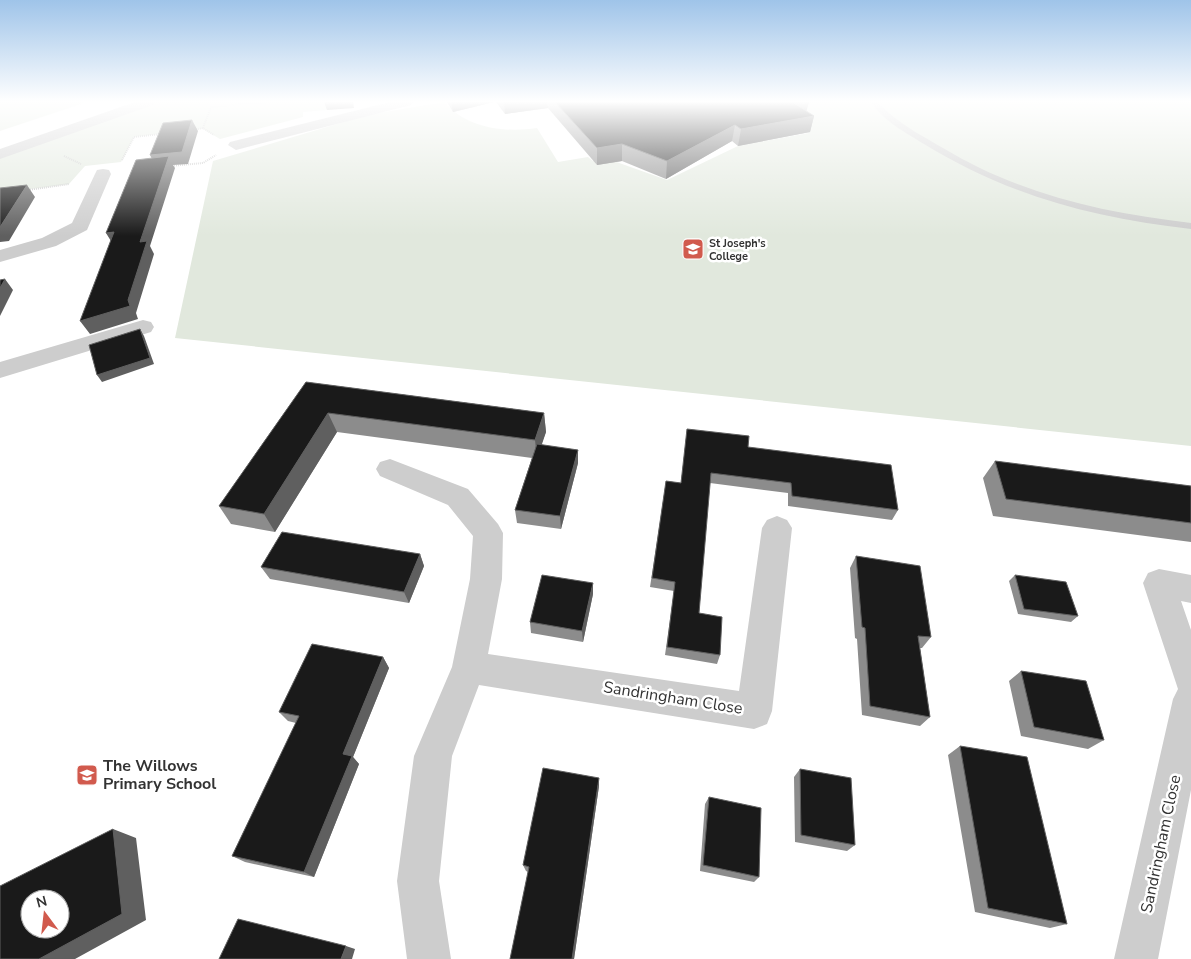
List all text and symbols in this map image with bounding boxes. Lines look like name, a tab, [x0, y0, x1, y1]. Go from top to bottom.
place label: St Joseph's College	[709, 236, 766, 264]
school or university icon: St Joseph's College	[681, 237, 705, 261]
street label: Sandringham Close	[602, 676, 744, 720]
place label: The Willows Primary School	[103, 755, 216, 795]
school or university icon: The Willows Primary School	[75, 763, 99, 787]
street label: Sandringham Close	[1136, 773, 1186, 915]
north arrow	[20, 889, 70, 939]
text: N	[34, 891, 49, 912]

